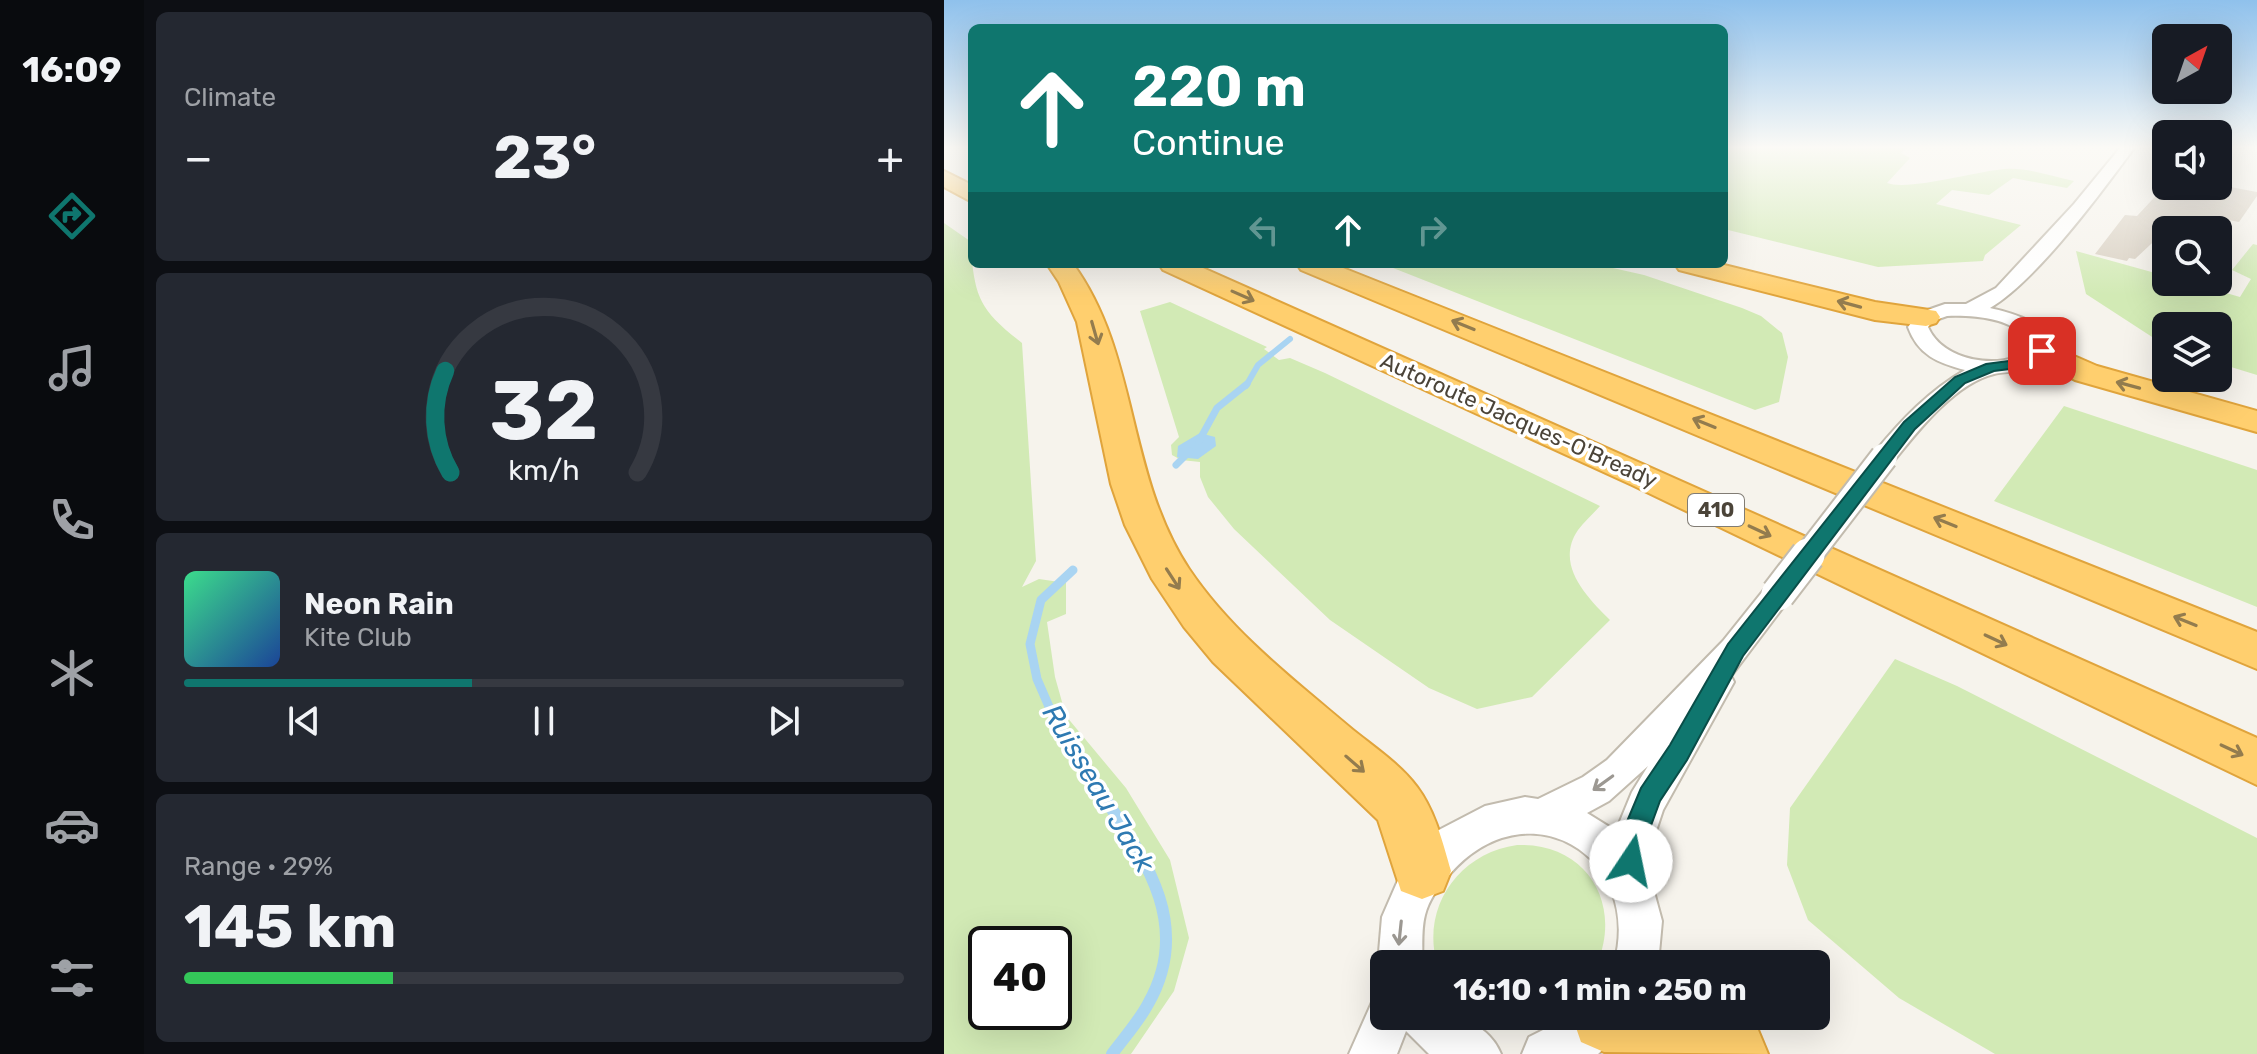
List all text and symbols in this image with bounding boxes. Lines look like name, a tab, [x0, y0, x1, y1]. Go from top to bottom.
north arrow	[2152, 24, 2232, 104]
map controls	[2152, 24, 2232, 392]
text: 16:09	[22, 48, 122, 91]
text: 220 m	[1132, 54, 1306, 120]
icon: ahead	[1000, 56, 1104, 160]
text: Climate	[184, 82, 276, 113]
button: sound	[2152, 120, 2232, 200]
text: Continue	[1132, 121, 1285, 164]
text: 23°	[493, 122, 596, 193]
text: −	[184, 132, 213, 184]
text: +	[877, 132, 904, 184]
icon: directions	[44, 188, 100, 244]
icon: left	[1242, 208, 1286, 252]
icon: ahead	[1326, 208, 1370, 252]
icon: right	[1410, 208, 1454, 252]
button: search	[2152, 216, 2232, 296]
one-way arrow	[1230, 289, 1255, 304]
one-way arrow	[1837, 296, 1863, 311]
button: layers	[2152, 312, 2232, 392]
one-way arrow	[1451, 317, 1476, 331]
pin	[2008, 317, 2076, 385]
one-way arrow	[1089, 320, 1103, 345]
icon: arrive	[2020, 329, 2064, 373]
icon: music	[44, 340, 100, 396]
street label: Autoroute Jacques-O'Bready	[1376, 347, 1661, 494]
text: 32	[490, 360, 598, 459]
one-way arrow	[2116, 377, 2142, 392]
one-way arrow	[1692, 415, 1717, 429]
text: km/h	[508, 453, 580, 487]
icon: phone	[44, 492, 100, 548]
road number: 410	[1688, 494, 1744, 526]
one-way arrow	[1933, 514, 1958, 528]
one-way arrow	[1748, 524, 1772, 539]
one-way arrow	[1166, 567, 1182, 590]
text: Neon Rain	[304, 586, 454, 622]
one-way arrow	[2173, 613, 2198, 627]
text: Kite Club	[304, 622, 412, 653]
one-way arrow	[1984, 633, 2008, 648]
icon: climate	[44, 645, 100, 701]
water label: Ruisseau Jack	[1035, 698, 1162, 879]
icon: previous	[282, 699, 326, 743]
icon: pause	[522, 699, 566, 743]
icon: next	[762, 699, 806, 743]
one-way arrow	[2219, 743, 2243, 758]
one-way arrow	[1344, 755, 1364, 773]
one-way arrow	[1593, 775, 1615, 792]
icon: car	[44, 797, 100, 853]
position arrow	[1589, 819, 1673, 903]
text: Range · 29%	[184, 851, 333, 882]
text: 145 km	[184, 891, 396, 962]
one-way arrow	[1392, 919, 1407, 946]
speed limit sign: 40	[968, 926, 1072, 1030]
icon: filters	[44, 950, 100, 1006]
text: 16:10 · 1 min · 250 m	[1453, 972, 1747, 1008]

